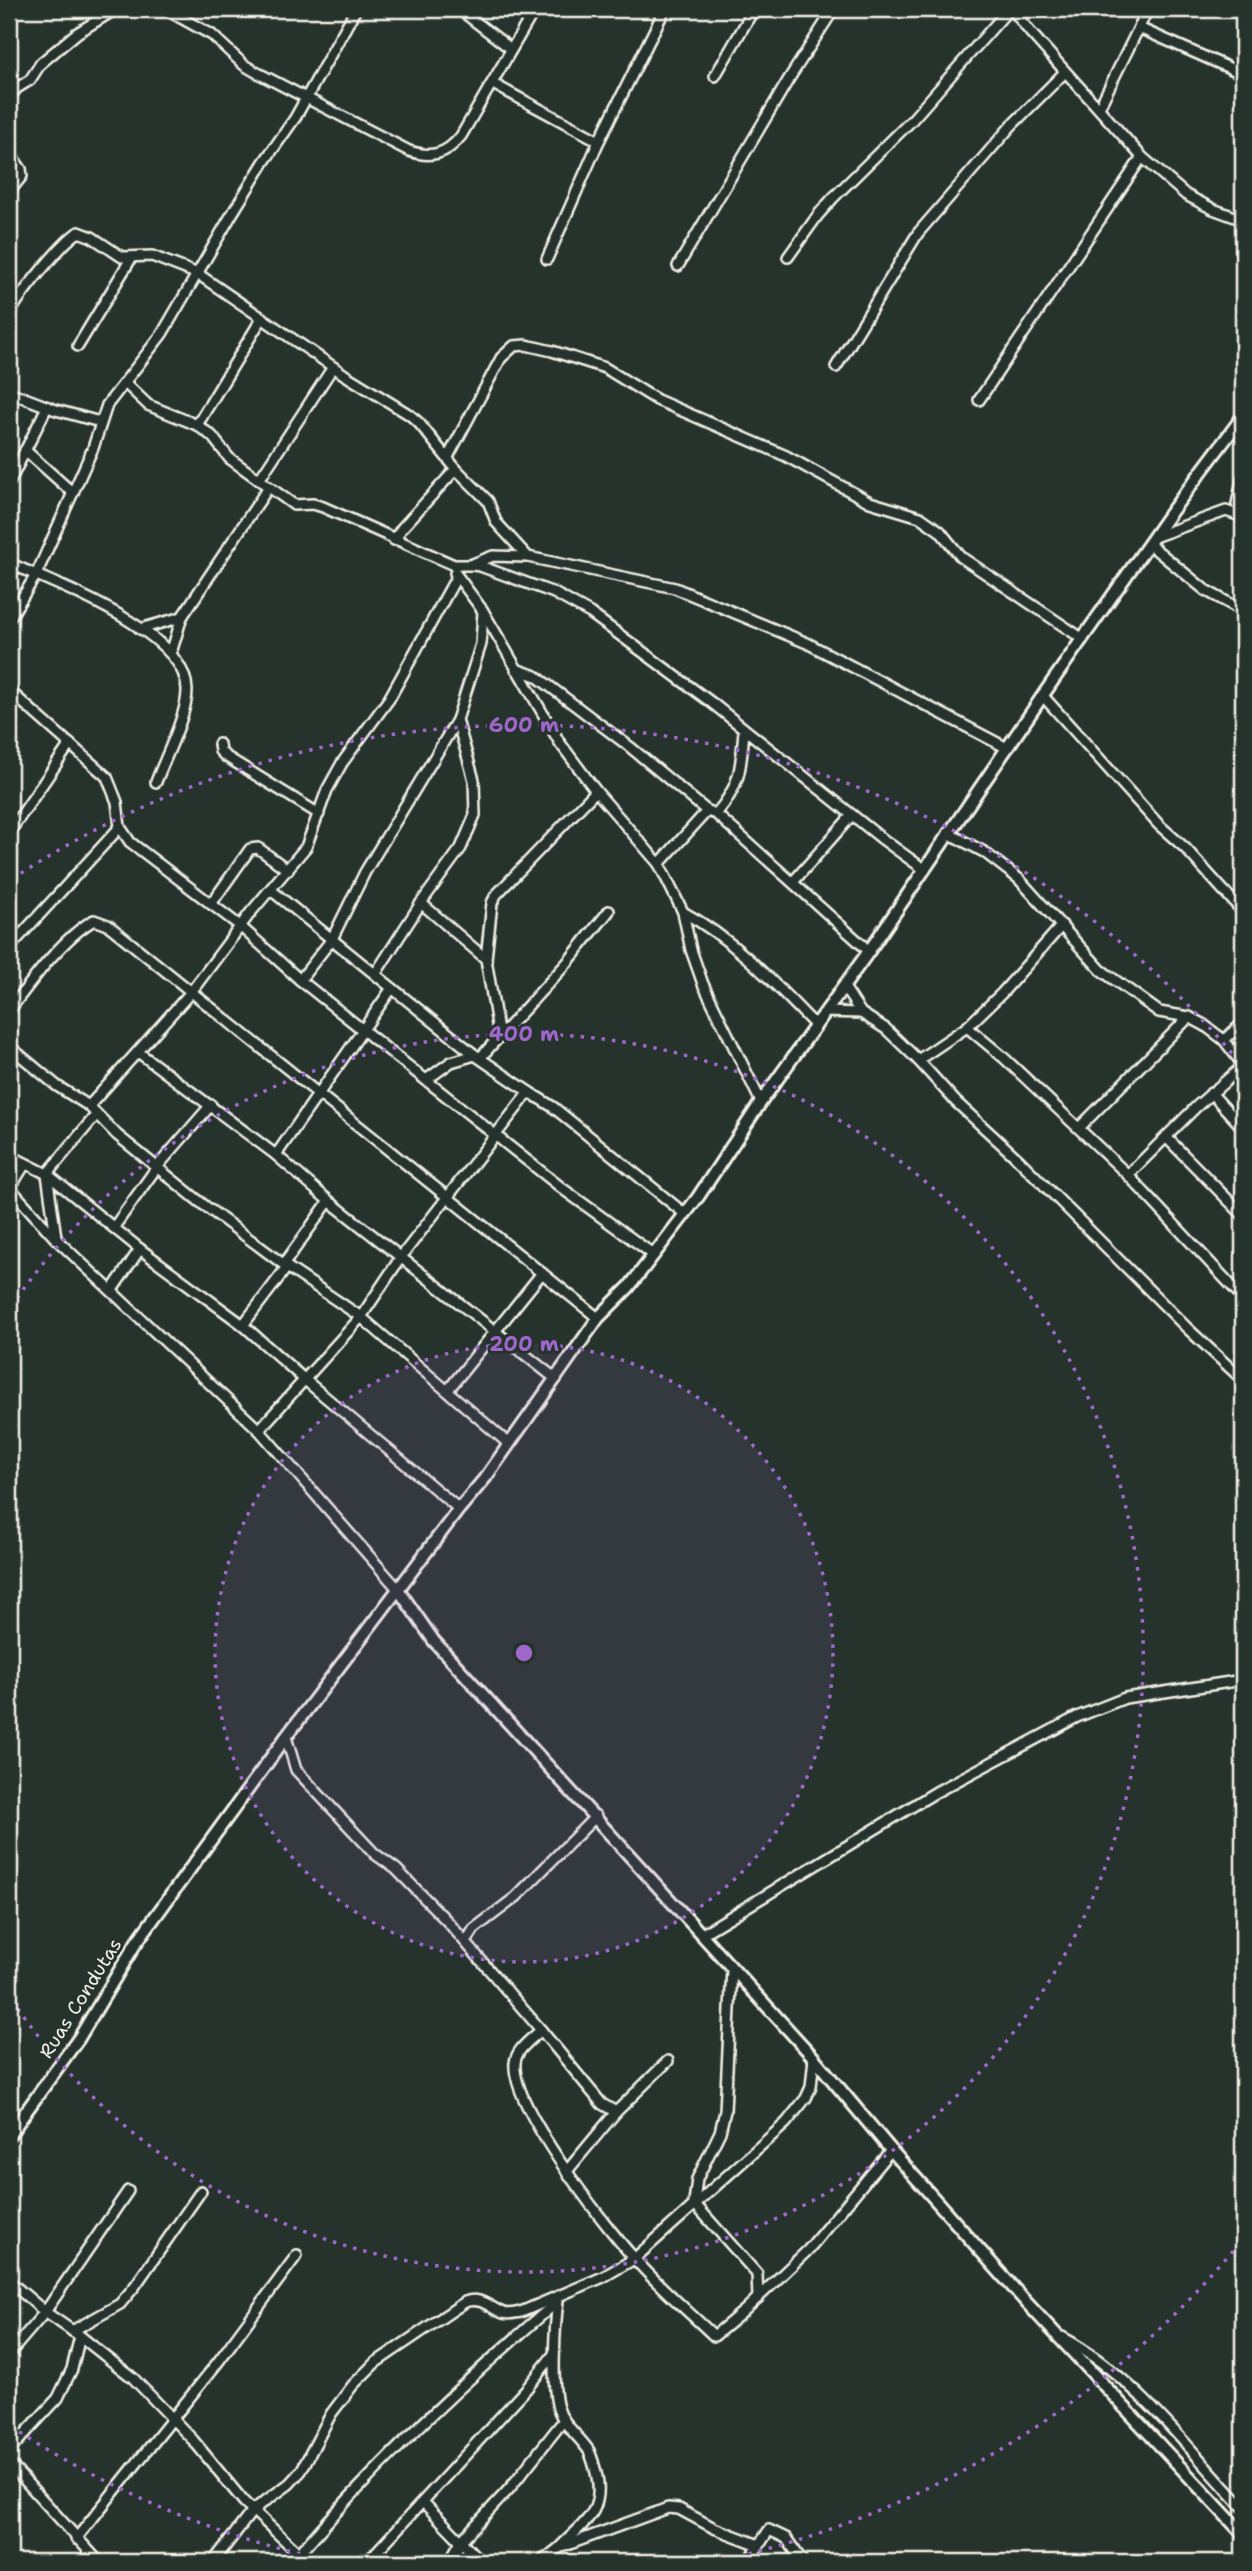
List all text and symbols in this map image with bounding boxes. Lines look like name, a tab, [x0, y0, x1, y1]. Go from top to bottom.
text: 600 m	[489, 711, 559, 739]
text: 400 m	[489, 1020, 559, 1048]
text: 200 m	[489, 1330, 559, 1358]
centre of rings	[512, 1641, 536, 1665]
street label: Ruas Condutas	[33, 1933, 127, 2063]

